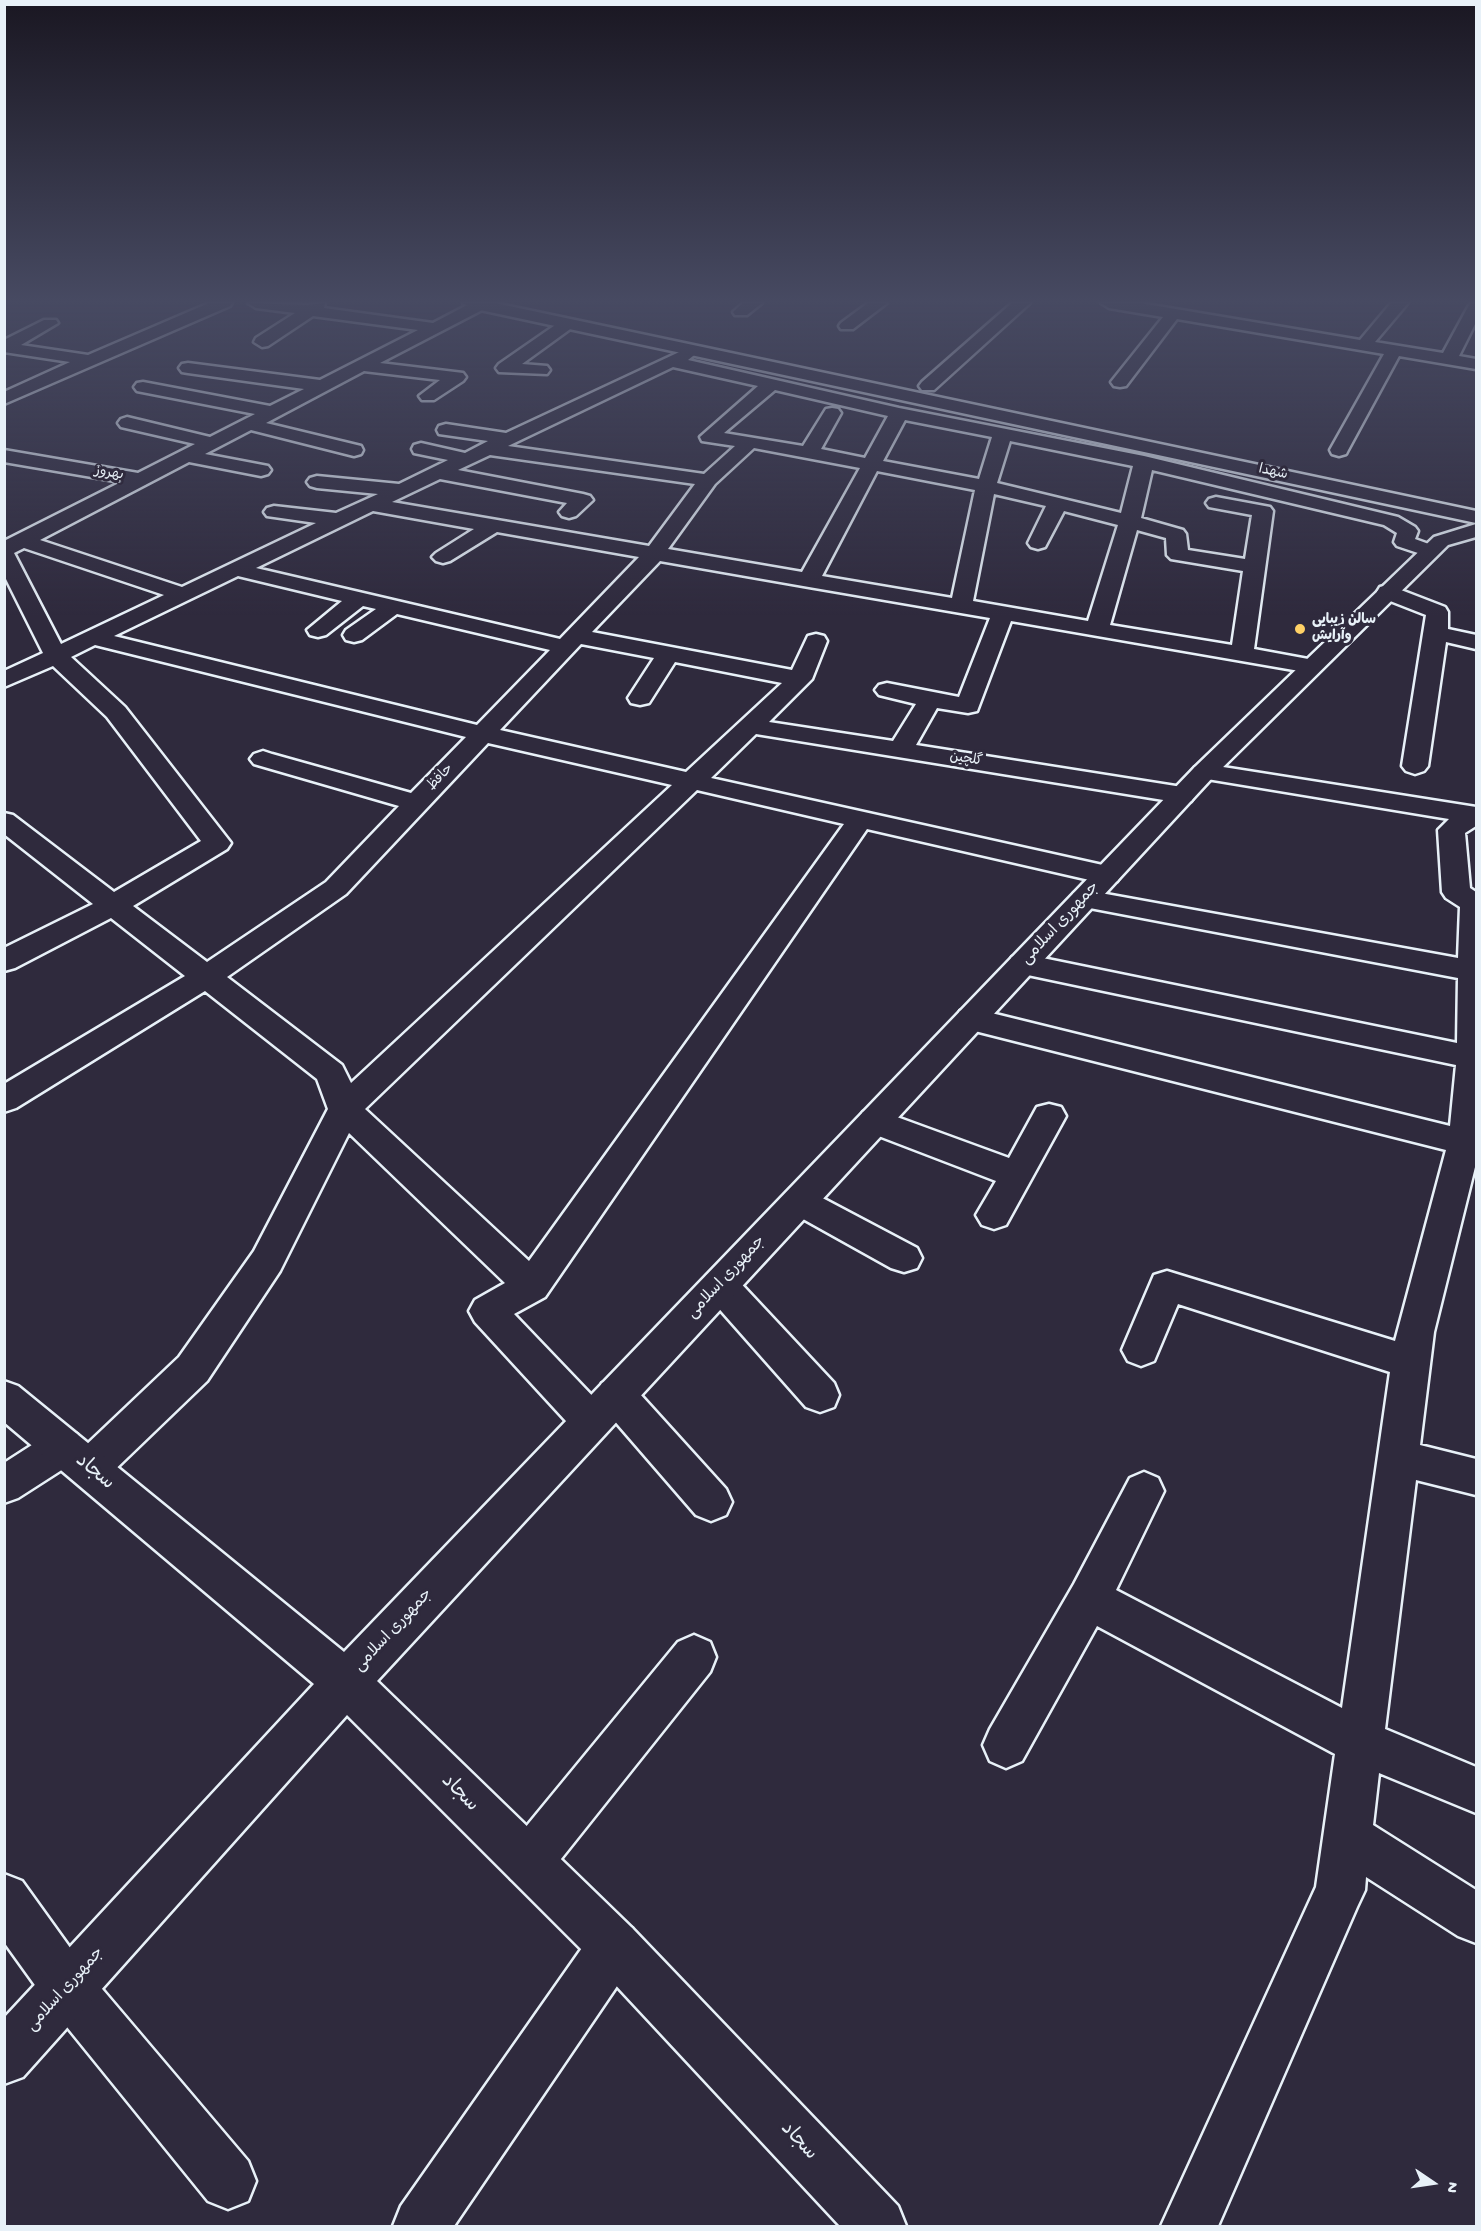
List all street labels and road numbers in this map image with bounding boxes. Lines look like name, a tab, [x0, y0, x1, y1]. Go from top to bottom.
street label: شهدا	[1257, 462, 1289, 484]
street label: بهروز	[93, 463, 125, 485]
street label: گلچین	[948, 749, 984, 771]
street label: حافظ	[424, 761, 458, 795]
street label: جمهوری اسلامی	[1018, 879, 1104, 969]
street label: جمهوری اسلامی	[684, 1233, 770, 1323]
street label: سجاد	[70, 1450, 118, 1496]
street label: جمهوری اسلامی	[351, 1586, 437, 1676]
street label: سجاد	[435, 1770, 483, 1818]
street label: جمهوری اسلامی	[23, 1944, 109, 2036]
street label: سجاد	[774, 2118, 822, 2166]

